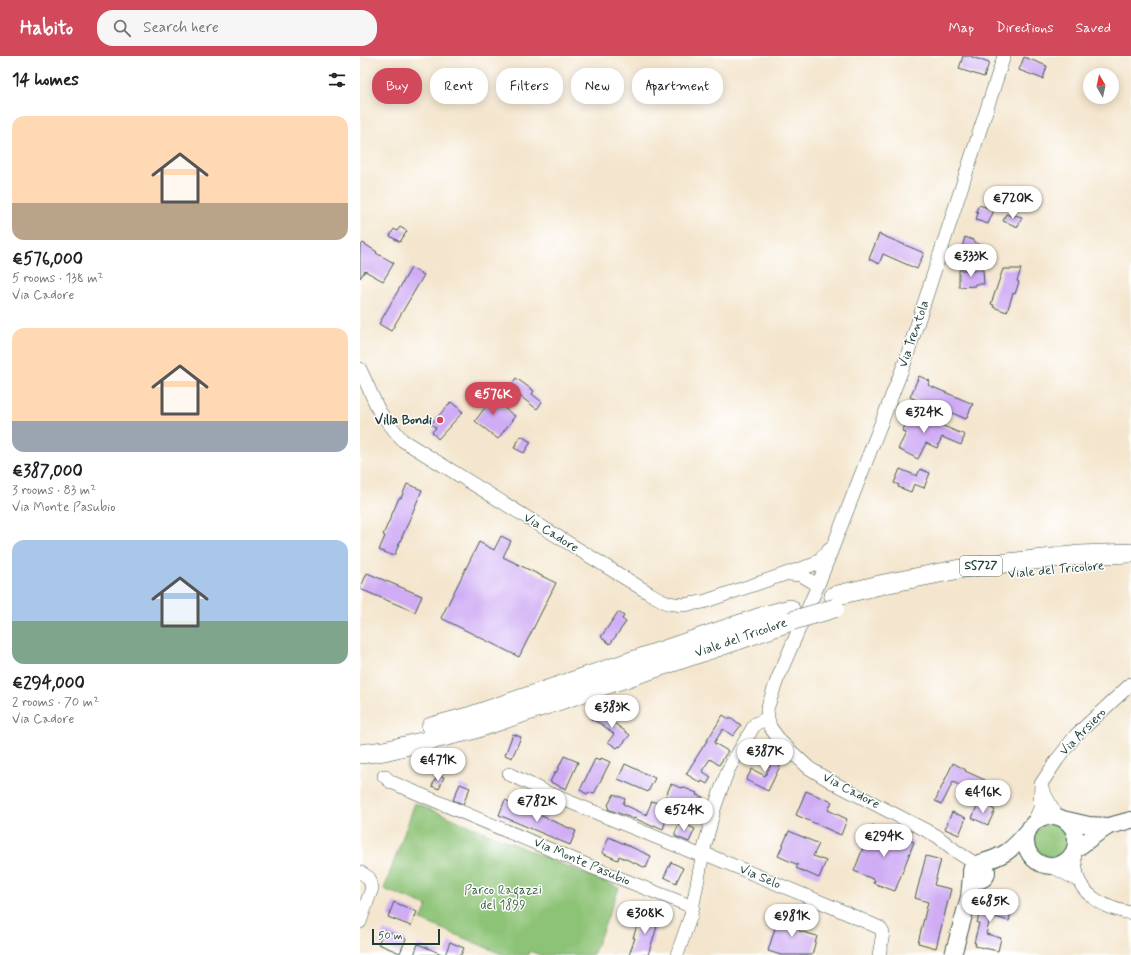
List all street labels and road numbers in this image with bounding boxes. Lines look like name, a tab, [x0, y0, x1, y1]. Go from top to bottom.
street label: Via Trentola	[895, 298, 933, 370]
street label: Via Cadore	[520, 509, 582, 557]
road number: SS727	[960, 556, 1002, 576]
street label: Viale del Tricolore	[1007, 557, 1105, 583]
street label: Viale del Tricolore	[693, 614, 789, 662]
street label: Via Arsiero	[1056, 704, 1110, 760]
street label: Via Cadore	[820, 769, 883, 813]
street label: Via Monte Pasubio	[531, 834, 633, 890]
street label: Via Selo	[737, 861, 784, 893]

